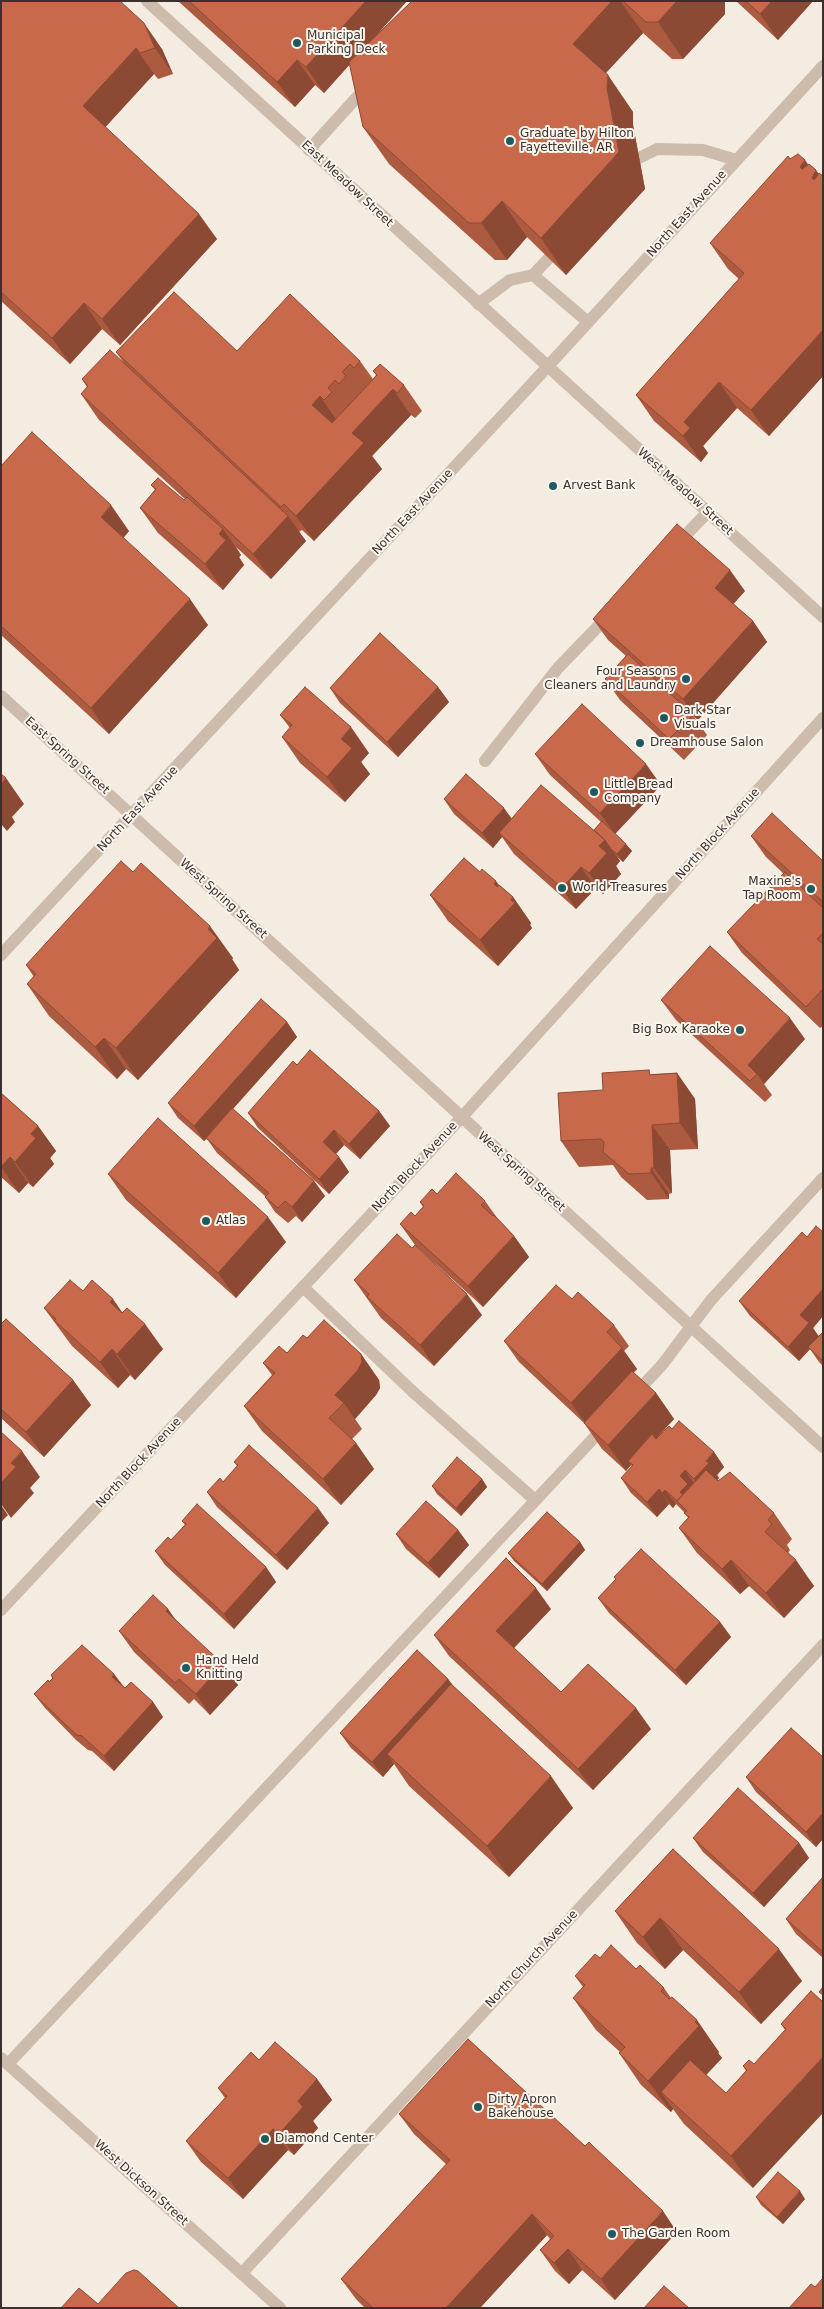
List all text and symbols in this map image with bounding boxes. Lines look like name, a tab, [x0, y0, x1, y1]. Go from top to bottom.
place label: Municipal Parking Deck	[307, 29, 385, 57]
marker: Municipal Parking Deck	[291, 37, 303, 49]
place label: Graduate by Hilton Fayetteville, AR	[520, 127, 634, 155]
marker: Graduate by Hilton Fayetteville, AR	[504, 135, 516, 147]
street label: East Meadow Street	[298, 138, 396, 230]
street label: North East Avenue	[644, 168, 730, 260]
street label: West Meadow Street	[634, 445, 736, 539]
street label: North East Avenue	[370, 466, 456, 558]
place label: Arvest Bank	[563, 479, 636, 493]
marker: Arvest Bank	[547, 480, 559, 492]
place label: Four Seasons Cleaners and Laundry	[544, 665, 676, 693]
marker: Four Seasons Cleaners and Laundry	[680, 673, 692, 685]
place label: Dark Star Visuals	[674, 704, 731, 732]
marker: Dark Star Visuals	[658, 712, 670, 724]
street label: East Spring Street	[22, 714, 112, 798]
place label: Dreamhouse Salon	[650, 736, 764, 750]
marker: Dreamhouse Salon	[634, 737, 646, 749]
street label: North East Avenue	[95, 763, 181, 855]
place label: Little Bread Company	[604, 778, 673, 806]
street label: North Block Avenue	[673, 785, 763, 883]
marker: Little Bread Company	[588, 786, 600, 798]
street label: West Spring Street	[176, 856, 270, 942]
place label: Maxine's Tap Room	[743, 875, 801, 903]
place label: World Treasures	[572, 881, 667, 895]
marker: World Treasures	[556, 882, 568, 894]
marker: Maxine's Tap Room	[805, 883, 817, 895]
place label: Big Box Karaoke	[632, 1023, 730, 1037]
marker: Big Box Karaoke	[734, 1024, 746, 1036]
street label: North Block Avenue	[369, 1119, 461, 1215]
street label: West Spring Street	[474, 1129, 568, 1215]
place label: Atlas	[216, 1214, 246, 1228]
marker: Atlas	[200, 1215, 212, 1227]
street label: North Block Avenue	[93, 1415, 185, 1511]
place label: Hand Held Knitting	[196, 1654, 259, 1682]
marker: Hand Held Knitting	[180, 1662, 192, 1674]
street label: North Church Avenue	[483, 1907, 581, 2011]
place label: Dirty Apron Bakehouse	[488, 2093, 557, 2121]
marker: Dirty Apron Bakehouse	[472, 2101, 484, 2113]
place label: Diamond Center	[275, 2132, 373, 2146]
marker: Diamond Center	[259, 2133, 271, 2145]
street label: West Dickson Street	[91, 2137, 191, 2229]
place label: The Garden Room	[622, 2227, 730, 2241]
marker: The Garden Room	[606, 2228, 618, 2240]

